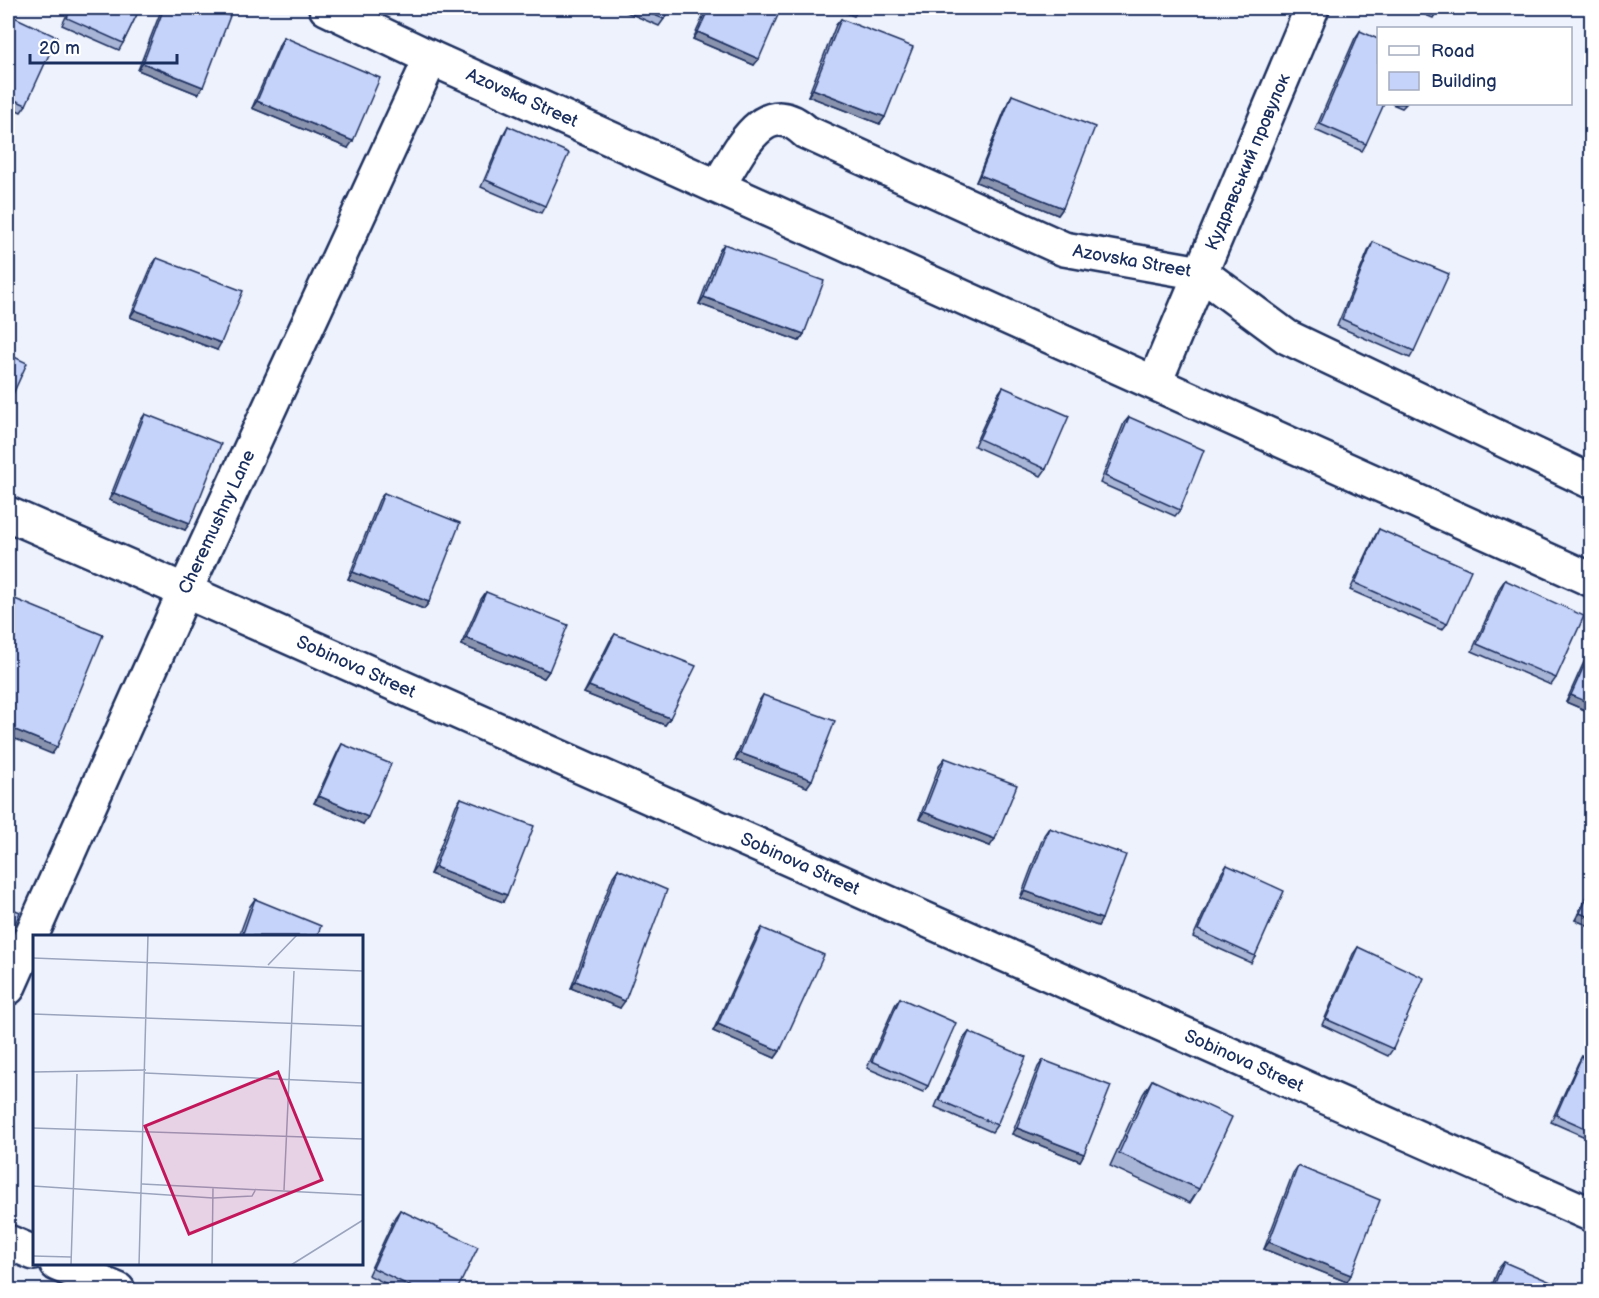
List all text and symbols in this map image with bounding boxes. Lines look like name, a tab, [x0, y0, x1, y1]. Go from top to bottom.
scale bar	[30, 27, 177, 65]
legend	[1377, 27, 1572, 105]
text: 20 m	[39, 38, 80, 59]
text: Road	[1431, 41, 1475, 62]
street label: Azovska Street	[463, 64, 581, 132]
street label: Кудрявський провулок	[1201, 70, 1295, 253]
text: Building	[1431, 71, 1497, 92]
street label: Azovska Street	[1071, 240, 1193, 282]
street label: Cheremushny Lane	[174, 446, 260, 597]
street label: Sobinova Street	[293, 631, 419, 703]
street label: Sobinova Street	[737, 828, 863, 900]
inset map	[33, 935, 363, 1265]
street label: Sobinova Street	[1181, 1025, 1307, 1097]

